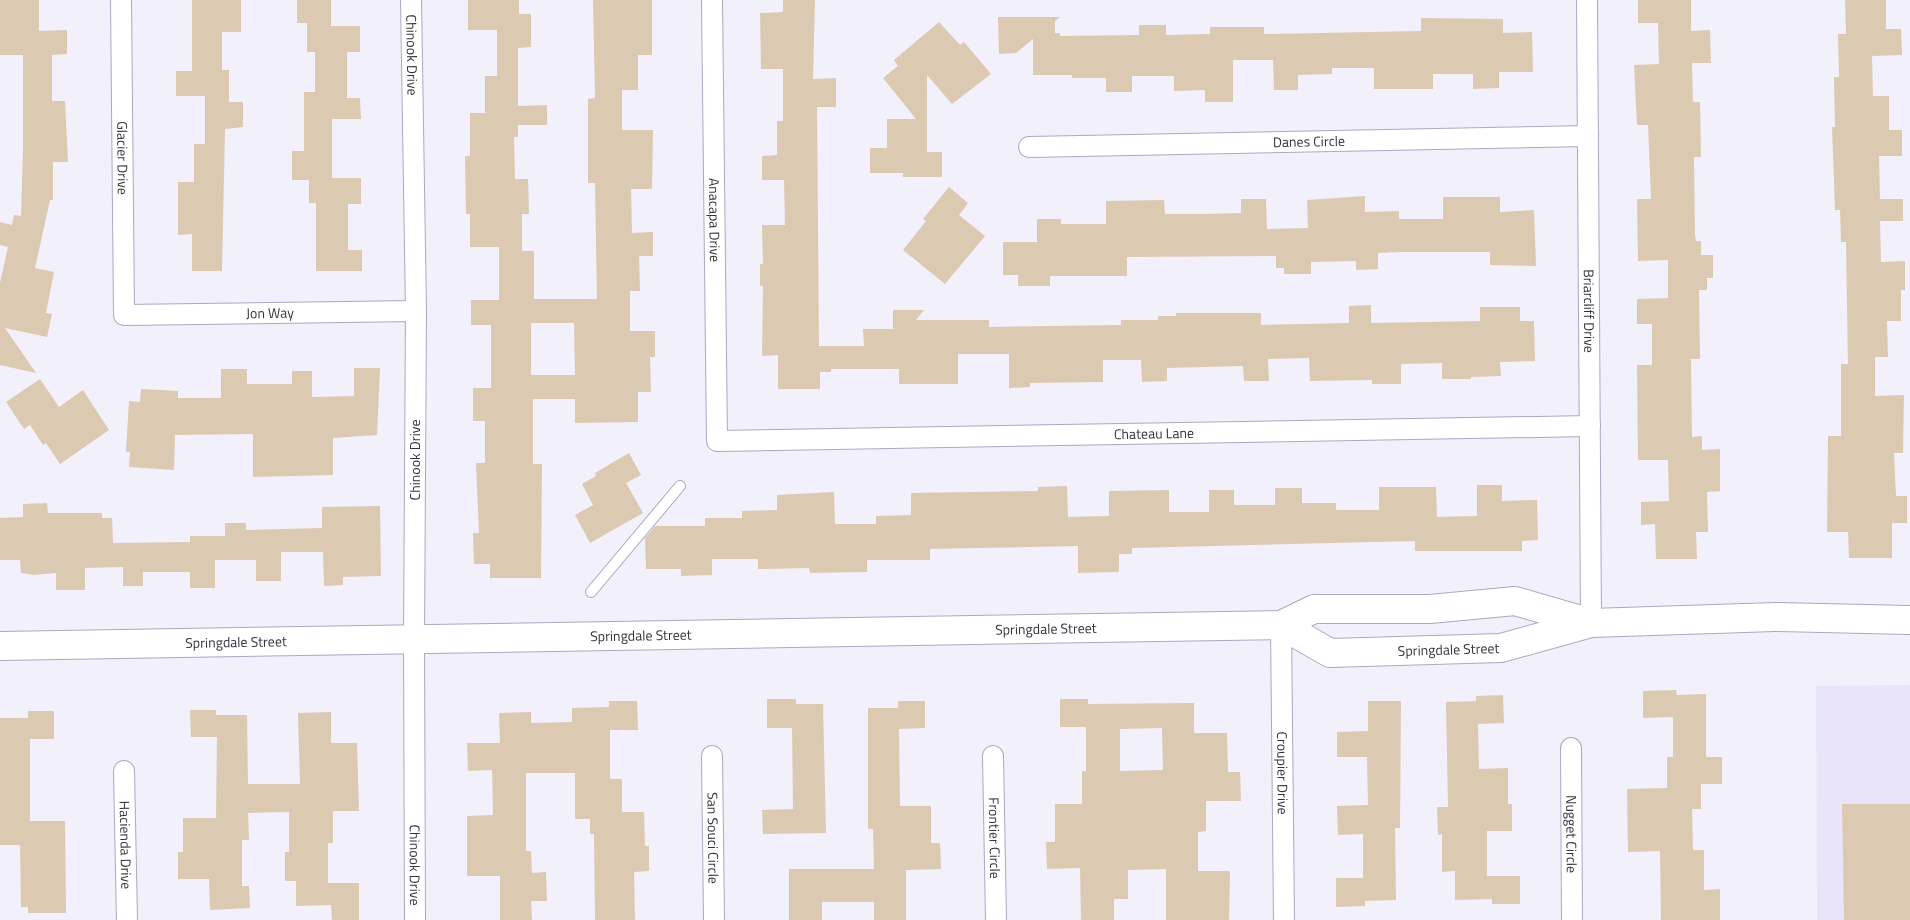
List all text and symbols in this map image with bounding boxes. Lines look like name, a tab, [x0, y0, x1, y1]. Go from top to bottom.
street label: Chinook Drive	[401, 14, 424, 96]
street label: Glacier Drive	[112, 121, 134, 195]
street label: Danes Circle	[1273, 130, 1345, 152]
street label: Anacapa Drive	[704, 178, 726, 262]
street label: Briarcliff Drive	[1579, 269, 1600, 353]
street label: Jon Way	[246, 302, 294, 323]
street label: Chinook Drive	[404, 420, 425, 500]
street label: Chateau Lane	[1114, 422, 1194, 444]
street label: Springdale Street	[995, 617, 1097, 640]
street label: Springdale Street	[590, 624, 692, 646]
street label: Springdale Street	[185, 630, 287, 653]
street label: Springdale Street	[1397, 637, 1500, 661]
street label: Croupier Drive	[1272, 731, 1294, 815]
street label: San Souci Circle	[702, 792, 725, 884]
street label: Nugget Circle	[1561, 795, 1583, 873]
street label: Frontier Circle	[984, 797, 1006, 879]
street label: Hacienda Drive	[115, 801, 137, 889]
street label: Chinook Drive	[405, 824, 426, 906]

